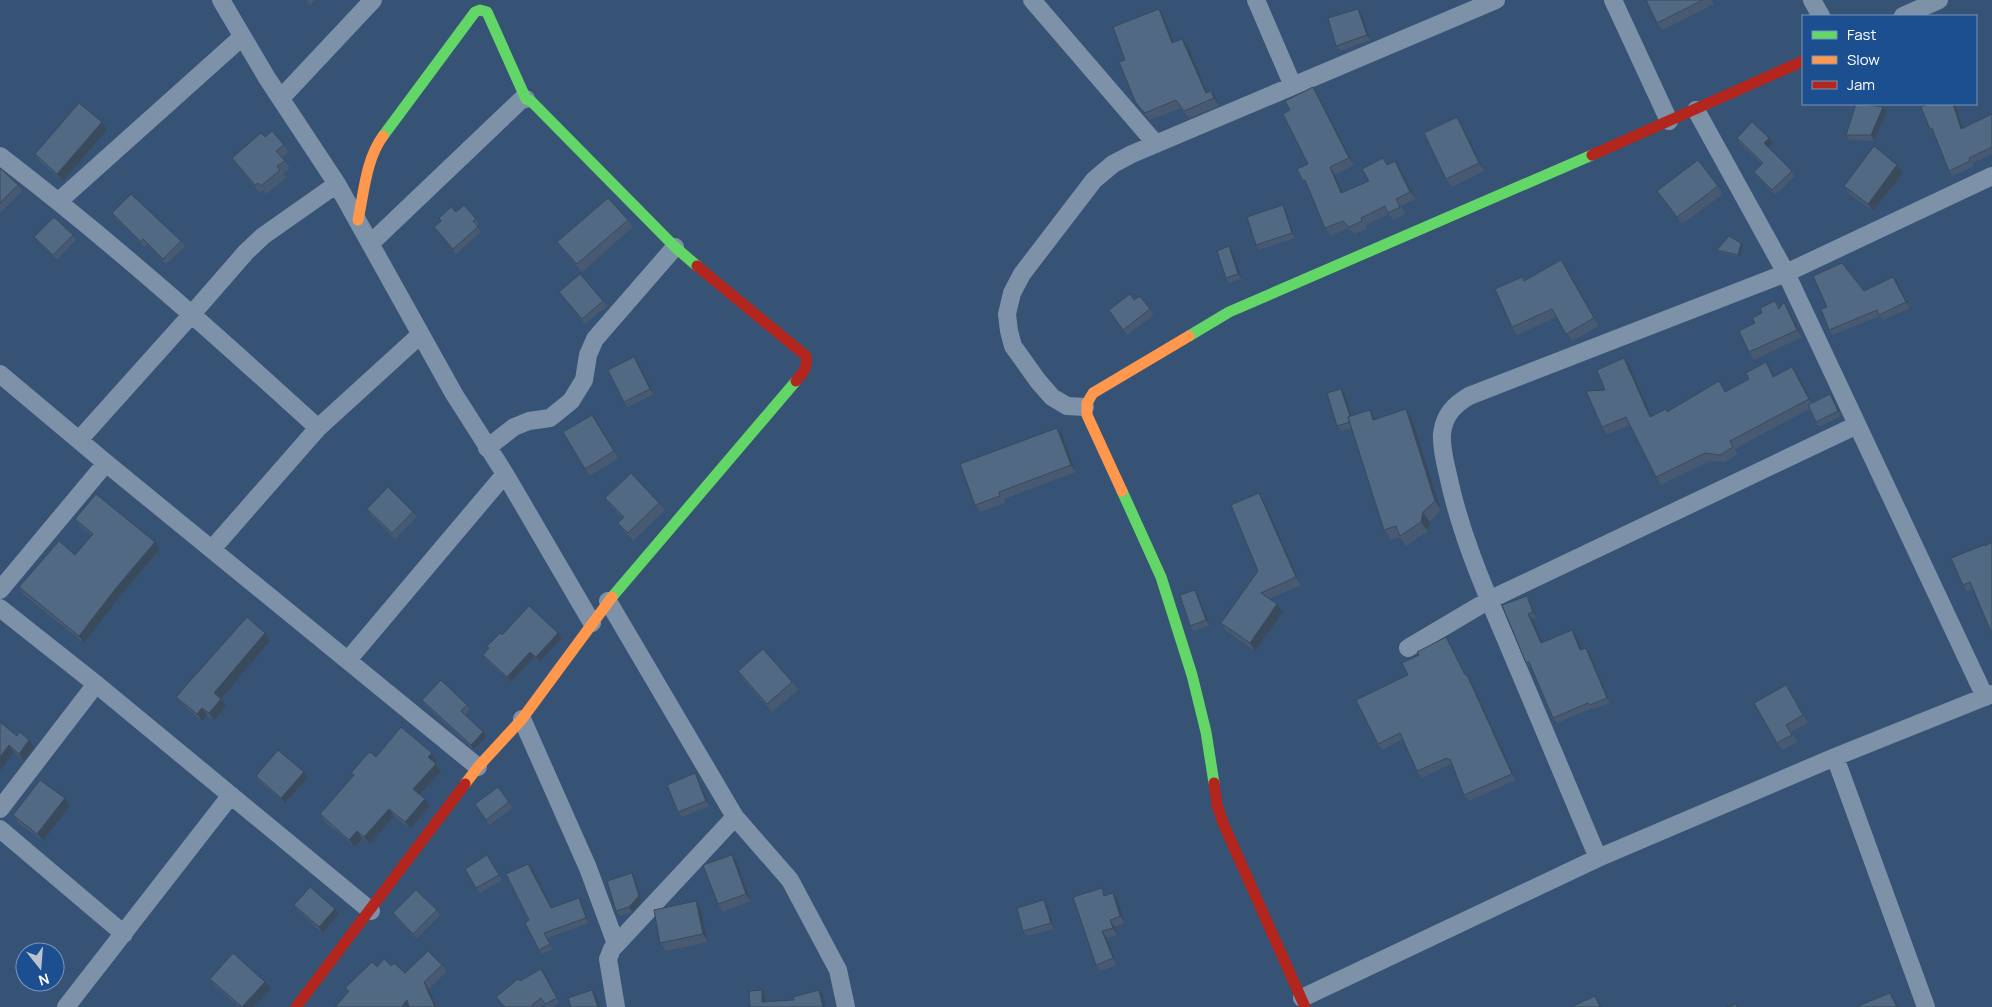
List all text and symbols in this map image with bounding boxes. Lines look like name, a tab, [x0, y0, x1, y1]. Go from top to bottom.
legend	[1802, 15, 1977, 105]
text: Fast	[1847, 24, 1876, 45]
text: Slow	[1847, 49, 1880, 70]
text: Jam	[1847, 74, 1875, 95]
north arrow	[15, 942, 65, 992]
text: N	[36, 969, 52, 990]

